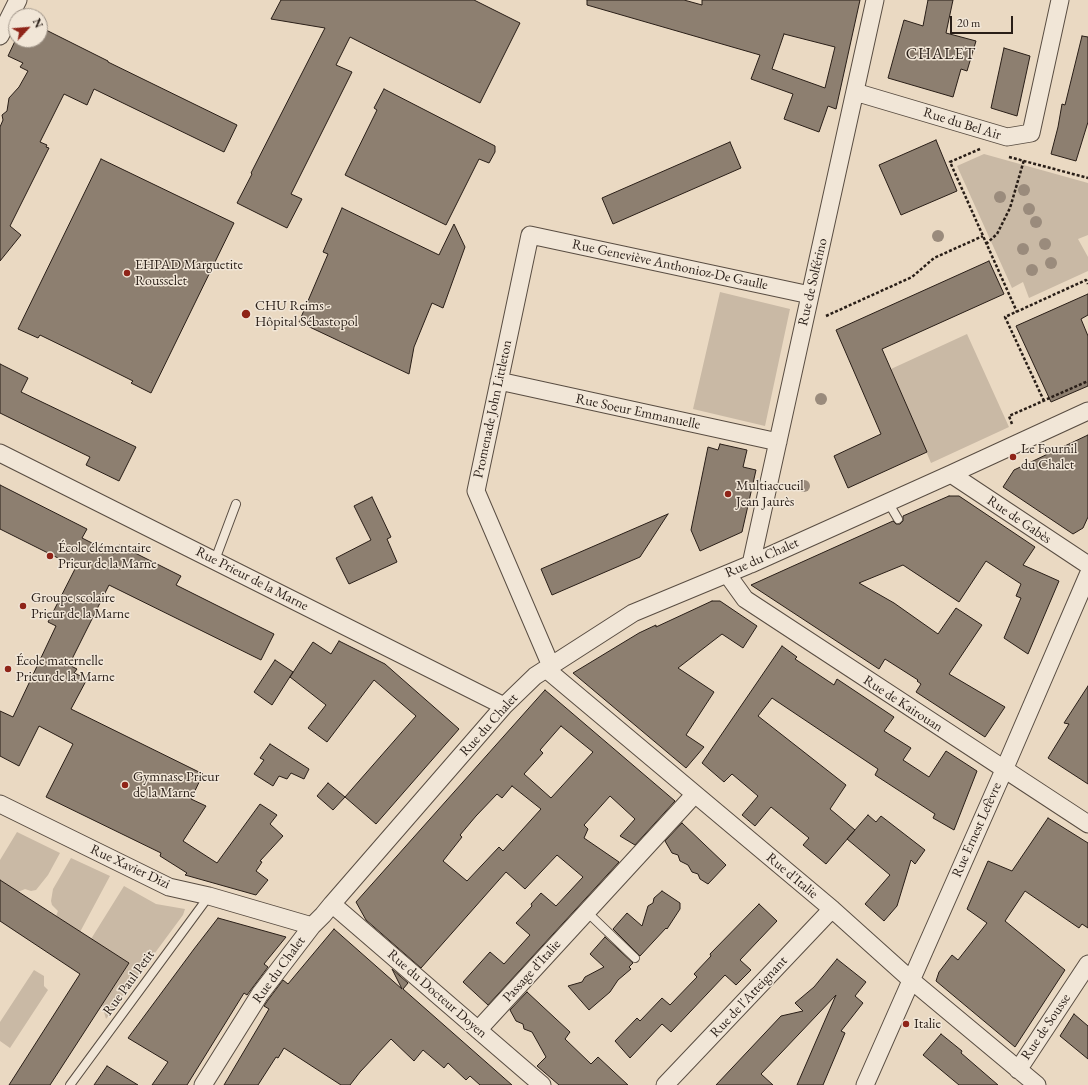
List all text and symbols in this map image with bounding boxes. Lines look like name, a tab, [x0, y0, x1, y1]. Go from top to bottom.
north arrow	[8, 8, 48, 48]
scale bar	[952, 8, 1015, 34]
text: 20 m	[957, 15, 980, 31]
text: N	[30, 16, 46, 30]
district label: CHALET	[906, 45, 976, 65]
street label: Rue du Bel Air	[921, 104, 1003, 144]
street label: Rue Geneviève Anthonioz-De Gaulle	[571, 236, 769, 294]
street label: Rue de Solférino	[795, 236, 831, 328]
place label: EHPAD Marguetite Rousselet	[135, 257, 243, 290]
marker: EHPAD Marguetite Rousselet	[122, 268, 132, 278]
place label: CHU Reims - Hôpital Sébastopol	[255, 298, 358, 330]
marker: CHU Reims - Hôpital Sébastopol	[240, 308, 252, 320]
street label: Promenade John Littleton	[470, 338, 516, 480]
street label: Rue Soeur Emmanuelle	[574, 391, 702, 433]
place label: Le Fournil du Chalet	[1021, 441, 1077, 474]
marker: Le Fournil du Chalet	[1008, 452, 1018, 462]
place label: Multiaccueil Jean Jaurès	[736, 478, 804, 510]
marker: Multiaccueil Jean Jaurès	[723, 489, 733, 499]
street label: Rue de Gabès	[984, 492, 1054, 548]
street label: Rue du Chalet	[723, 534, 801, 582]
place label: École élémentaire Prieur de la Marne	[58, 540, 157, 572]
street label: Rue Prieur de la Marne	[193, 543, 311, 615]
marker: École élémentaire Prieur de la Marne	[45, 551, 55, 561]
place label: Groupe scolaire Prieur de la Marne	[31, 590, 130, 622]
marker: Groupe scolaire Prieur de la Marne	[18, 601, 28, 611]
place label: École maternelle Prieur de la Marne	[16, 653, 115, 686]
marker: École maternelle Prieur de la Marne	[3, 664, 13, 674]
street label: Rue de Kairouan	[860, 672, 946, 736]
street label: Rue du Chalet	[456, 690, 522, 760]
place label: Gymnase Prieur de la Marne	[133, 769, 219, 802]
marker: Gymnase Prieur de la Marne	[120, 780, 130, 790]
street label: Rue Ernest Lefèvre	[949, 780, 1005, 880]
street label: Rue Xavier Dizi	[87, 841, 173, 893]
street label: Rue d'Italie	[763, 849, 821, 903]
street label: Rue du Chalet	[249, 933, 309, 1007]
street label: Passage d'Italie	[500, 936, 564, 1006]
street label: Rue du Docteur Doyen	[384, 946, 490, 1042]
street label: Rue Paul Petit	[100, 947, 158, 1019]
street label: Rue de l'Atteignant	[707, 953, 791, 1041]
street label: Rue de Sousse	[1018, 991, 1074, 1063]
place label: Italie	[914, 1016, 941, 1032]
marker: Italie	[901, 1019, 911, 1029]

